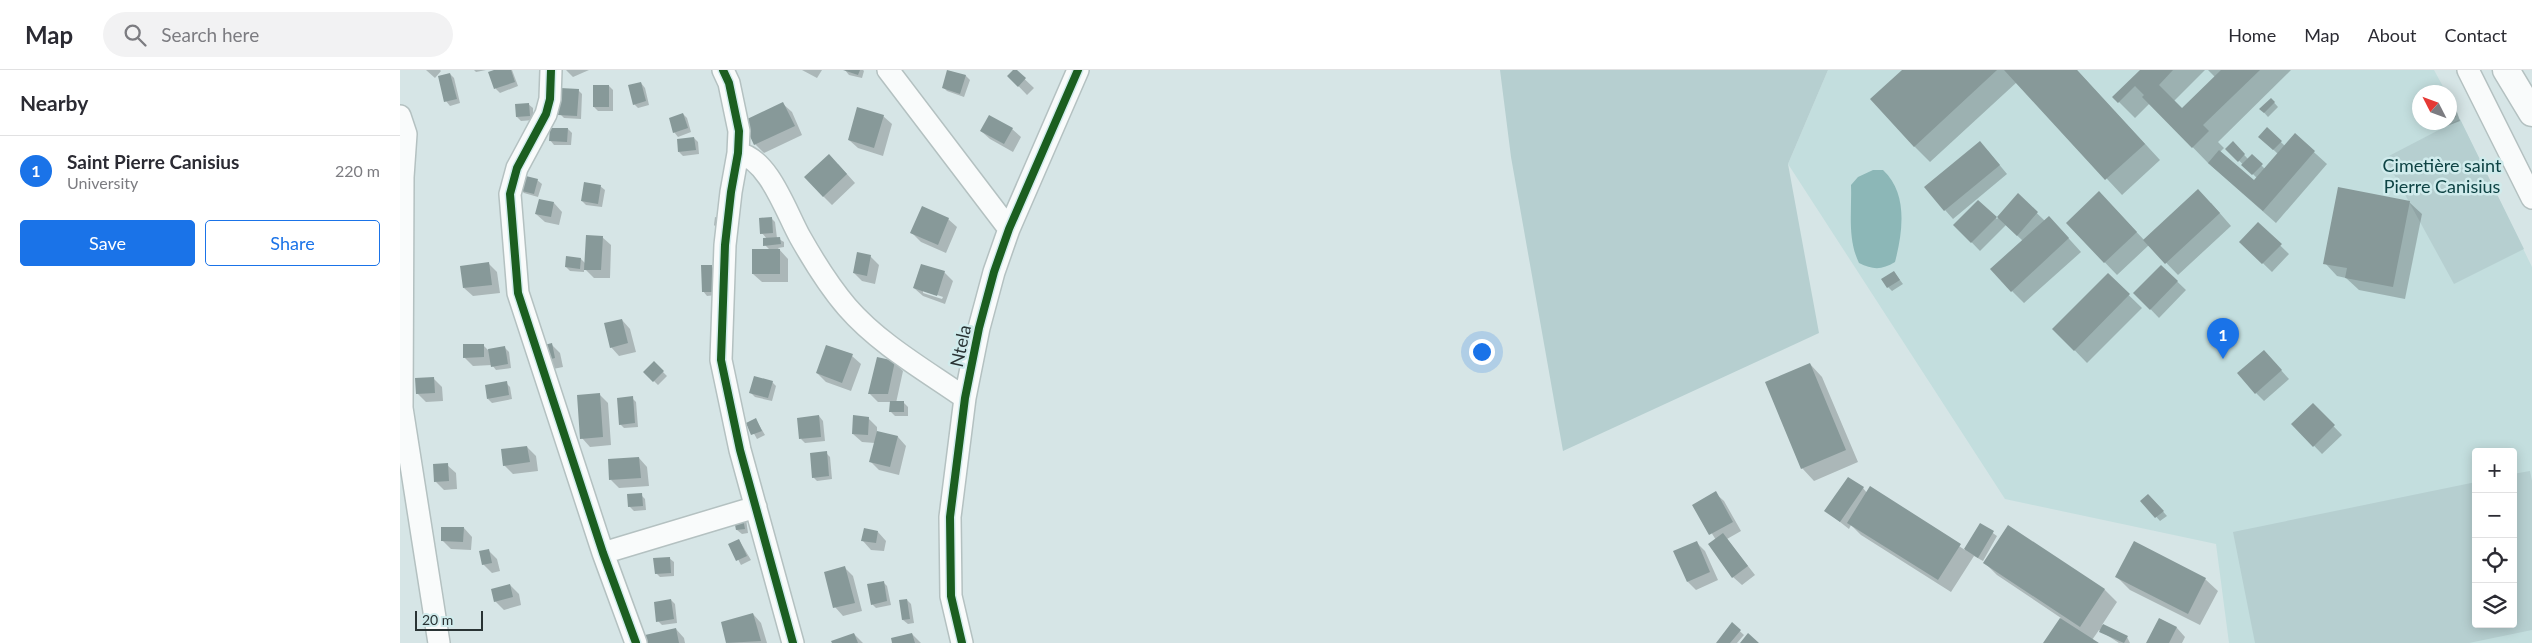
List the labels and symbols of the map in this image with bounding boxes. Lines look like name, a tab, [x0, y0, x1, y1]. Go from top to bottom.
north arrow	[2412, 85, 2457, 130]
park label: Cimetière saint Pierre Canisius	[2383, 154, 2502, 197]
pin: 1	[2207, 318, 2239, 359]
street label: Ntela	[945, 323, 975, 369]
your location	[1469, 339, 1495, 365]
scale bar	[415, 608, 482, 631]

